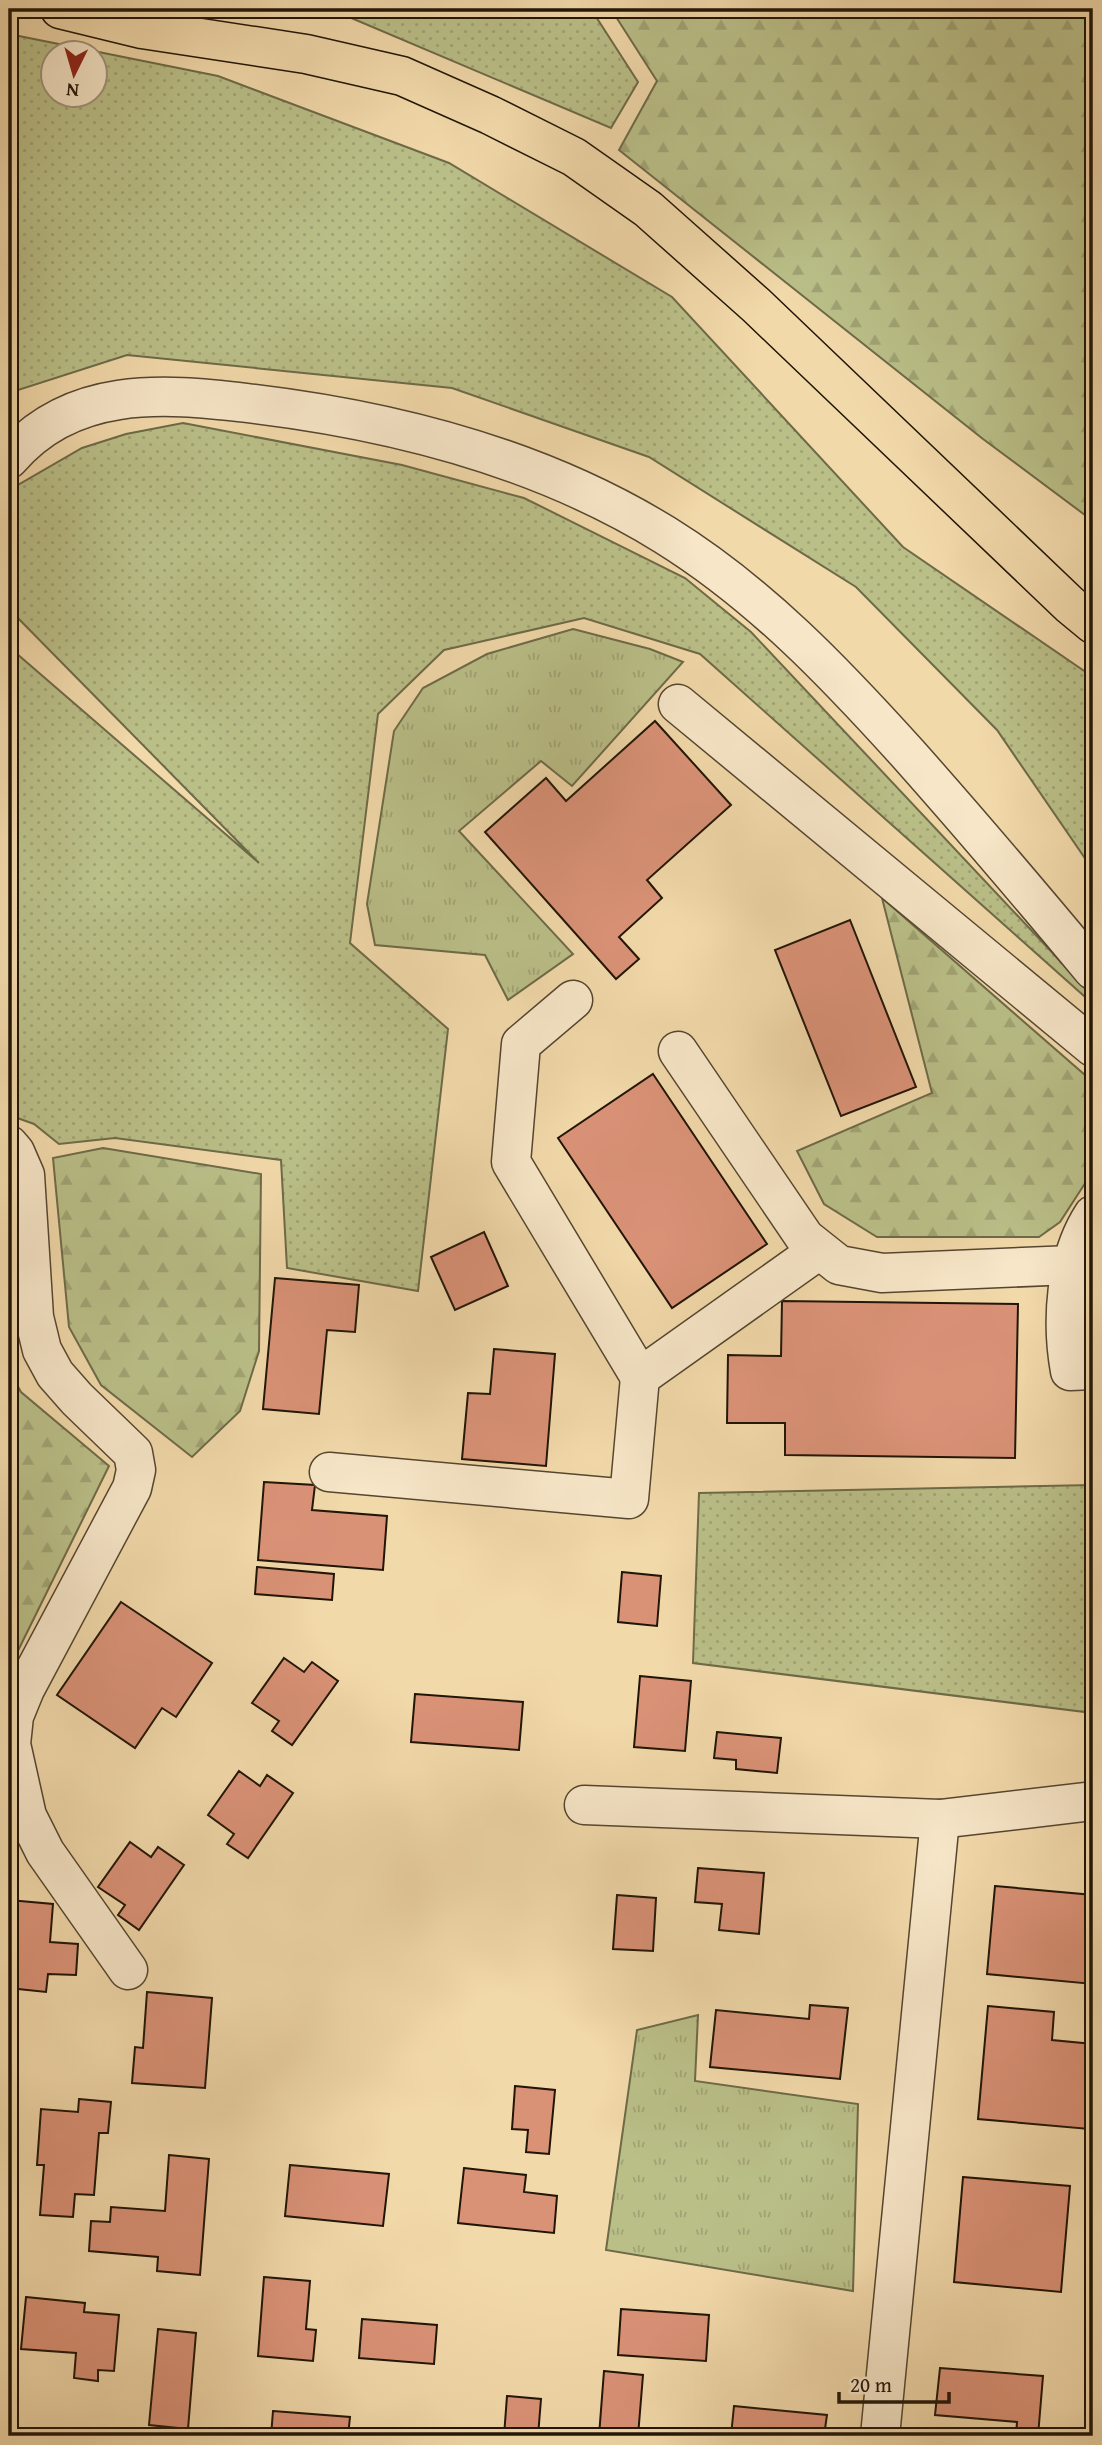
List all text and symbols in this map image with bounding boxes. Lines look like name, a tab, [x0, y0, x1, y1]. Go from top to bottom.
north arrow	[38, 38, 108, 108]
text: N	[65, 76, 80, 105]
scale bar	[839, 2361, 950, 2405]
text: 20 m	[850, 2369, 892, 2400]

